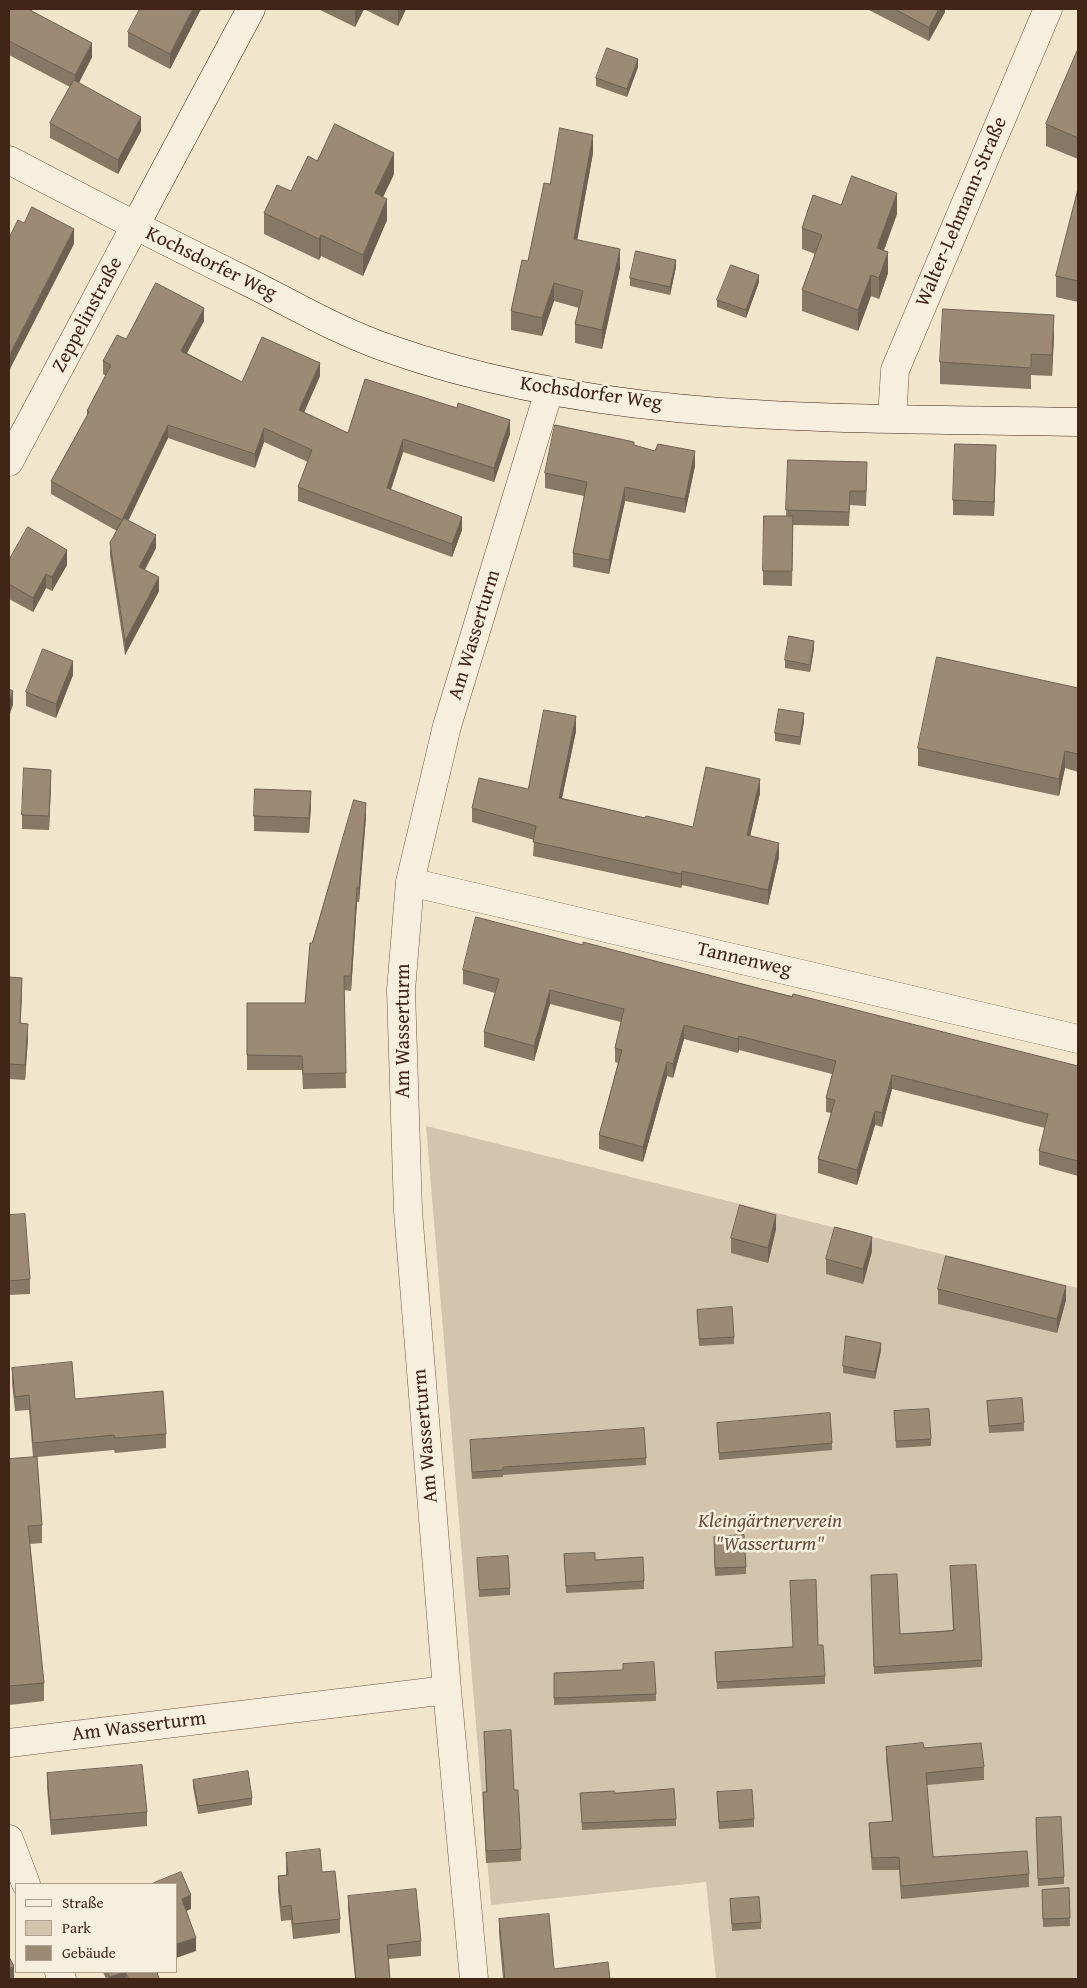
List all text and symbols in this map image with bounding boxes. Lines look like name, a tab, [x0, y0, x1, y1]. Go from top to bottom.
street label: Walter-Lehmann-Straße	[911, 114, 1013, 310]
street label: Kochsdorfer Weg	[142, 222, 280, 306]
street label: Zeppelinstraße	[48, 253, 128, 377]
street label: Kochsdorfer Weg	[519, 372, 663, 416]
street label: Am Wasserturm	[444, 567, 506, 703]
street label: Tannenweg	[694, 937, 794, 983]
street label: Am Wasserturm	[392, 964, 416, 1098]
street label: Am Wasserturm	[408, 1368, 444, 1504]
park label: Kleingärtnerverein "Wasserturm"	[698, 1510, 842, 1557]
street label: Am Wasserturm	[71, 1707, 207, 1747]
legend	[15, 1883, 178, 1973]
text: Straße	[62, 1892, 104, 1913]
text: Park	[62, 1917, 91, 1938]
text: Gebäude	[62, 1942, 116, 1963]

